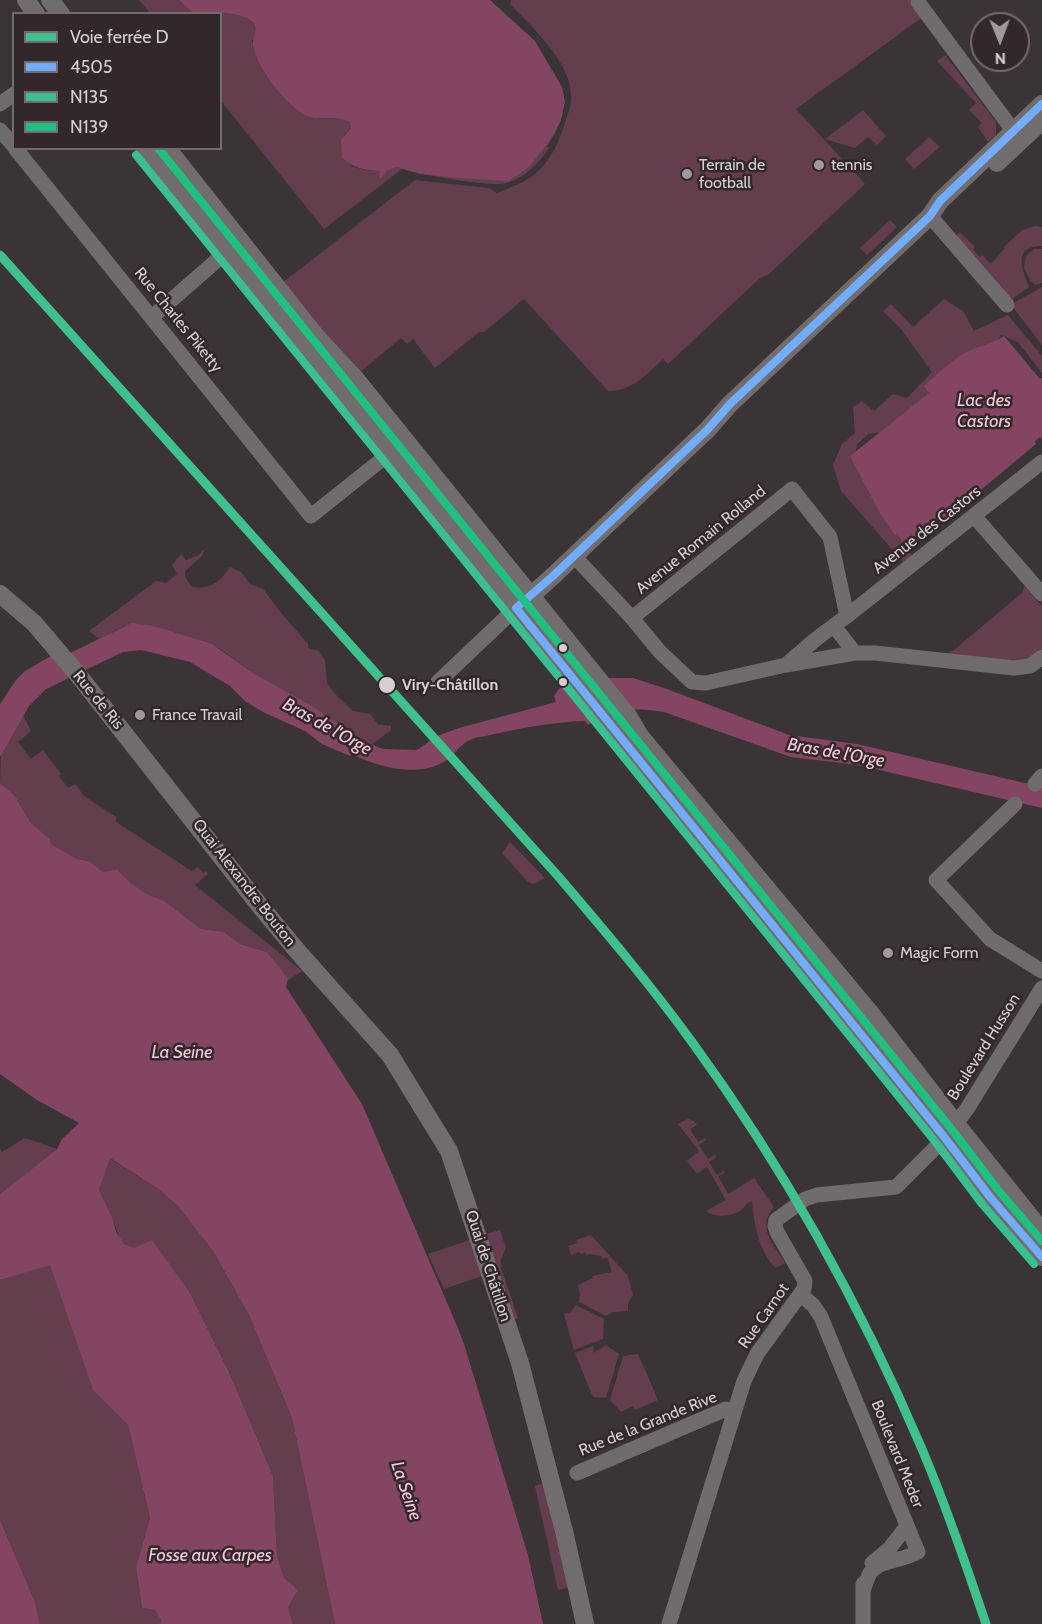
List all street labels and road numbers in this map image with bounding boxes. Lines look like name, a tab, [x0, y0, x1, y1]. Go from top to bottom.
street label: Rue Charles Piketty	[130, 264, 226, 376]
street label: Avenue Romain Rolland	[632, 482, 770, 598]
street label: Avenue des Castors	[869, 482, 985, 578]
street label: Rue de Ris	[69, 667, 127, 733]
street label: Quai Alexandre Bouton	[188, 815, 300, 951]
street label: Boulevard Husson	[944, 990, 1024, 1104]
street label: Quai de Châtillon	[461, 1208, 515, 1324]
street label: Rue Carnot	[735, 1280, 793, 1352]
street label: Rue de la Grande Rive	[576, 1388, 720, 1460]
street label: Boulevard Meder	[867, 1397, 927, 1511]

